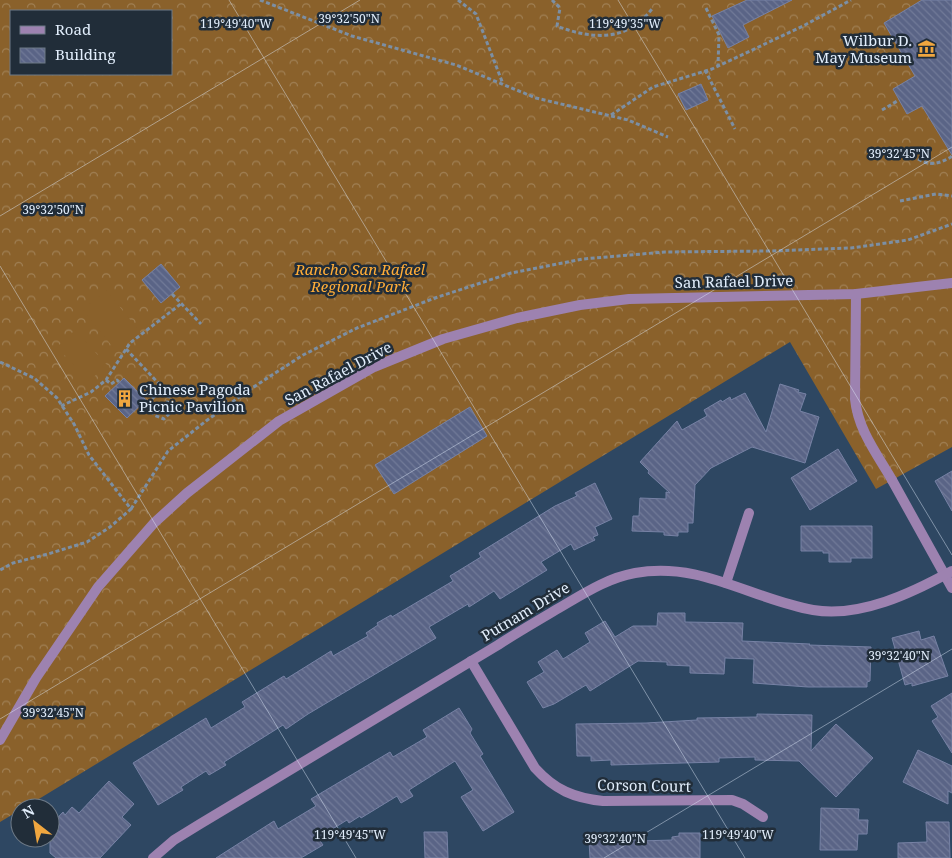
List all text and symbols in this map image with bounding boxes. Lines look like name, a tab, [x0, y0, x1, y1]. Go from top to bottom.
legend	[10, 10, 172, 75]
text: 39°32'50"N	[318, 10, 380, 27]
text: 119°49'40"W	[200, 15, 272, 32]
text: 119°49'35"W	[589, 15, 661, 32]
text: Road	[55, 19, 91, 39]
place label: Wilbur D. May Museum	[815, 30, 912, 67]
museum icon: Wilbur D. May Museum	[916, 39, 936, 59]
text: Building	[55, 44, 116, 64]
text: 39°32'45"N	[868, 145, 930, 162]
text: 39°32'50"N	[22, 201, 84, 218]
park label: Rancho San Rafael Regional Park	[294, 259, 426, 296]
street label: San Rafael Drive	[675, 270, 793, 292]
street label: San Rafael Drive	[281, 336, 395, 410]
place label: Chinese Pagoda Picnic Pavilion	[139, 379, 251, 416]
building icon: Chinese Pagoda Picnic Pavilion	[115, 388, 135, 408]
street label: Putnam Drive	[477, 577, 573, 645]
text: 39°32'40"N	[868, 647, 930, 664]
text: 39°32'45"N	[22, 704, 84, 721]
street label: Corson Court	[597, 774, 691, 796]
north arrow	[10, 798, 60, 848]
text: N	[18, 800, 38, 822]
text: 119°49'45"W	[314, 826, 386, 843]
text: 119°49'40"W	[702, 826, 774, 843]
text: 39°32'40"N	[584, 830, 646, 847]

